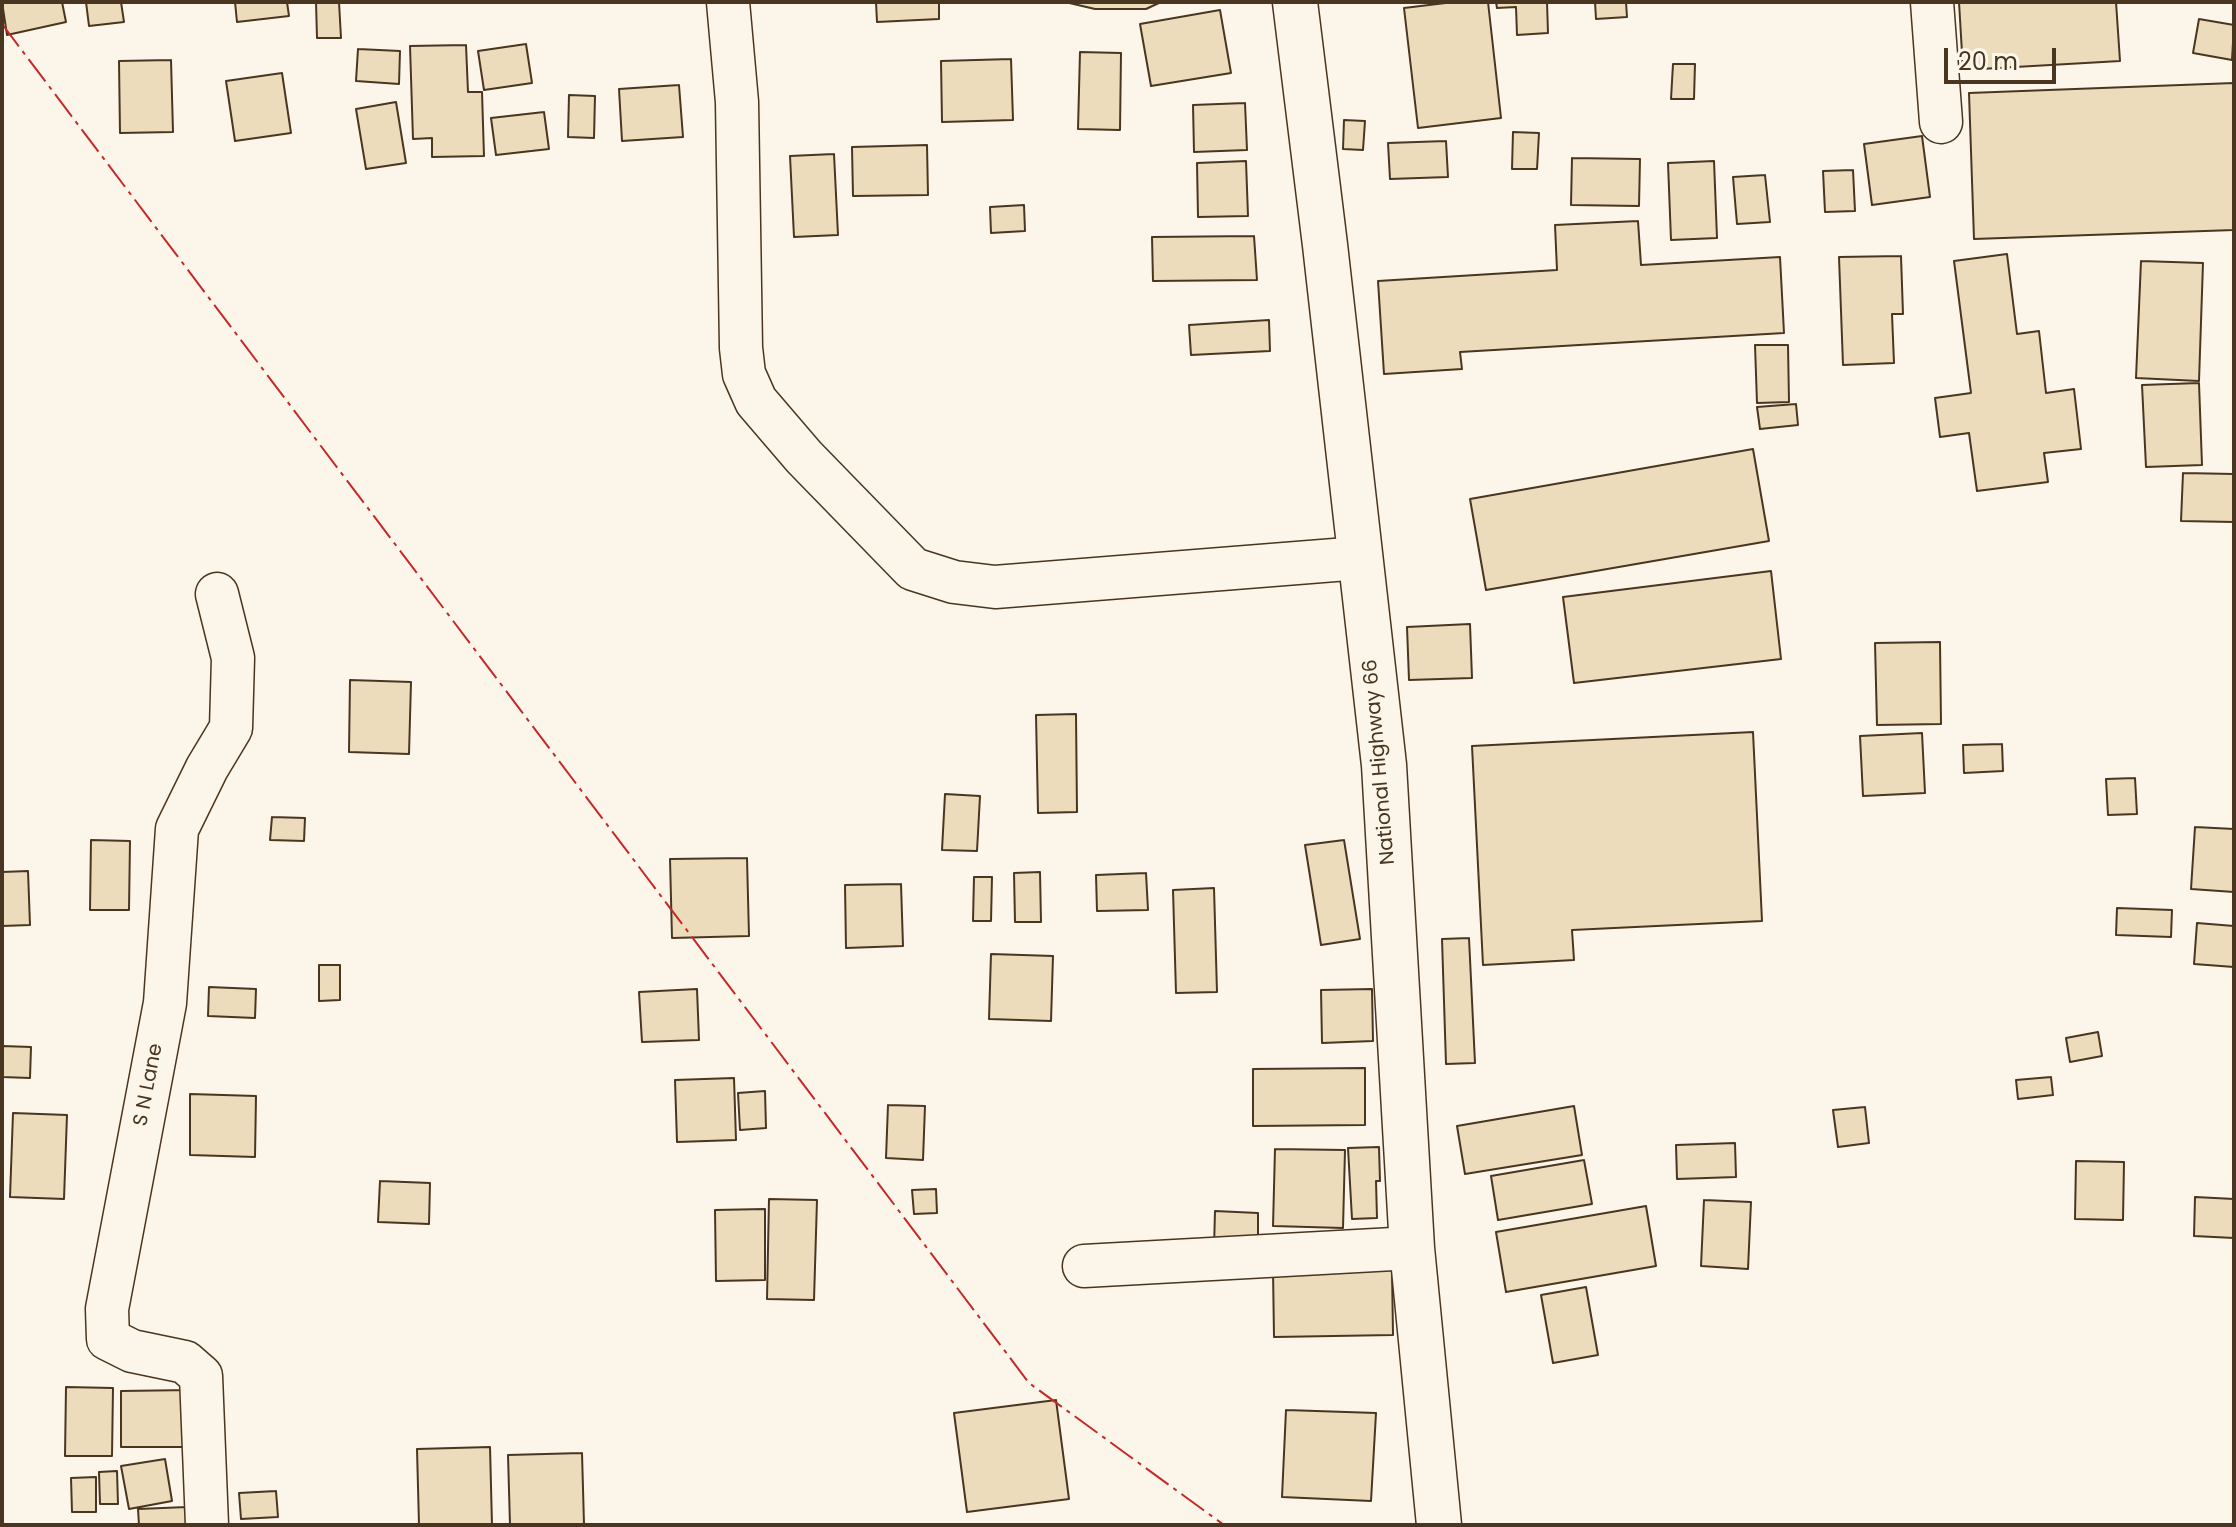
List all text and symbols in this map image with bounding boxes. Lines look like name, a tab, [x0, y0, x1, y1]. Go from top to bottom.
scale bar	[1948, 32, 2060, 82]
text: 20 m	[1958, 45, 2018, 78]
street label: National Highway 66	[1359, 658, 1401, 866]
street label: S N Lane	[129, 1042, 169, 1128]

